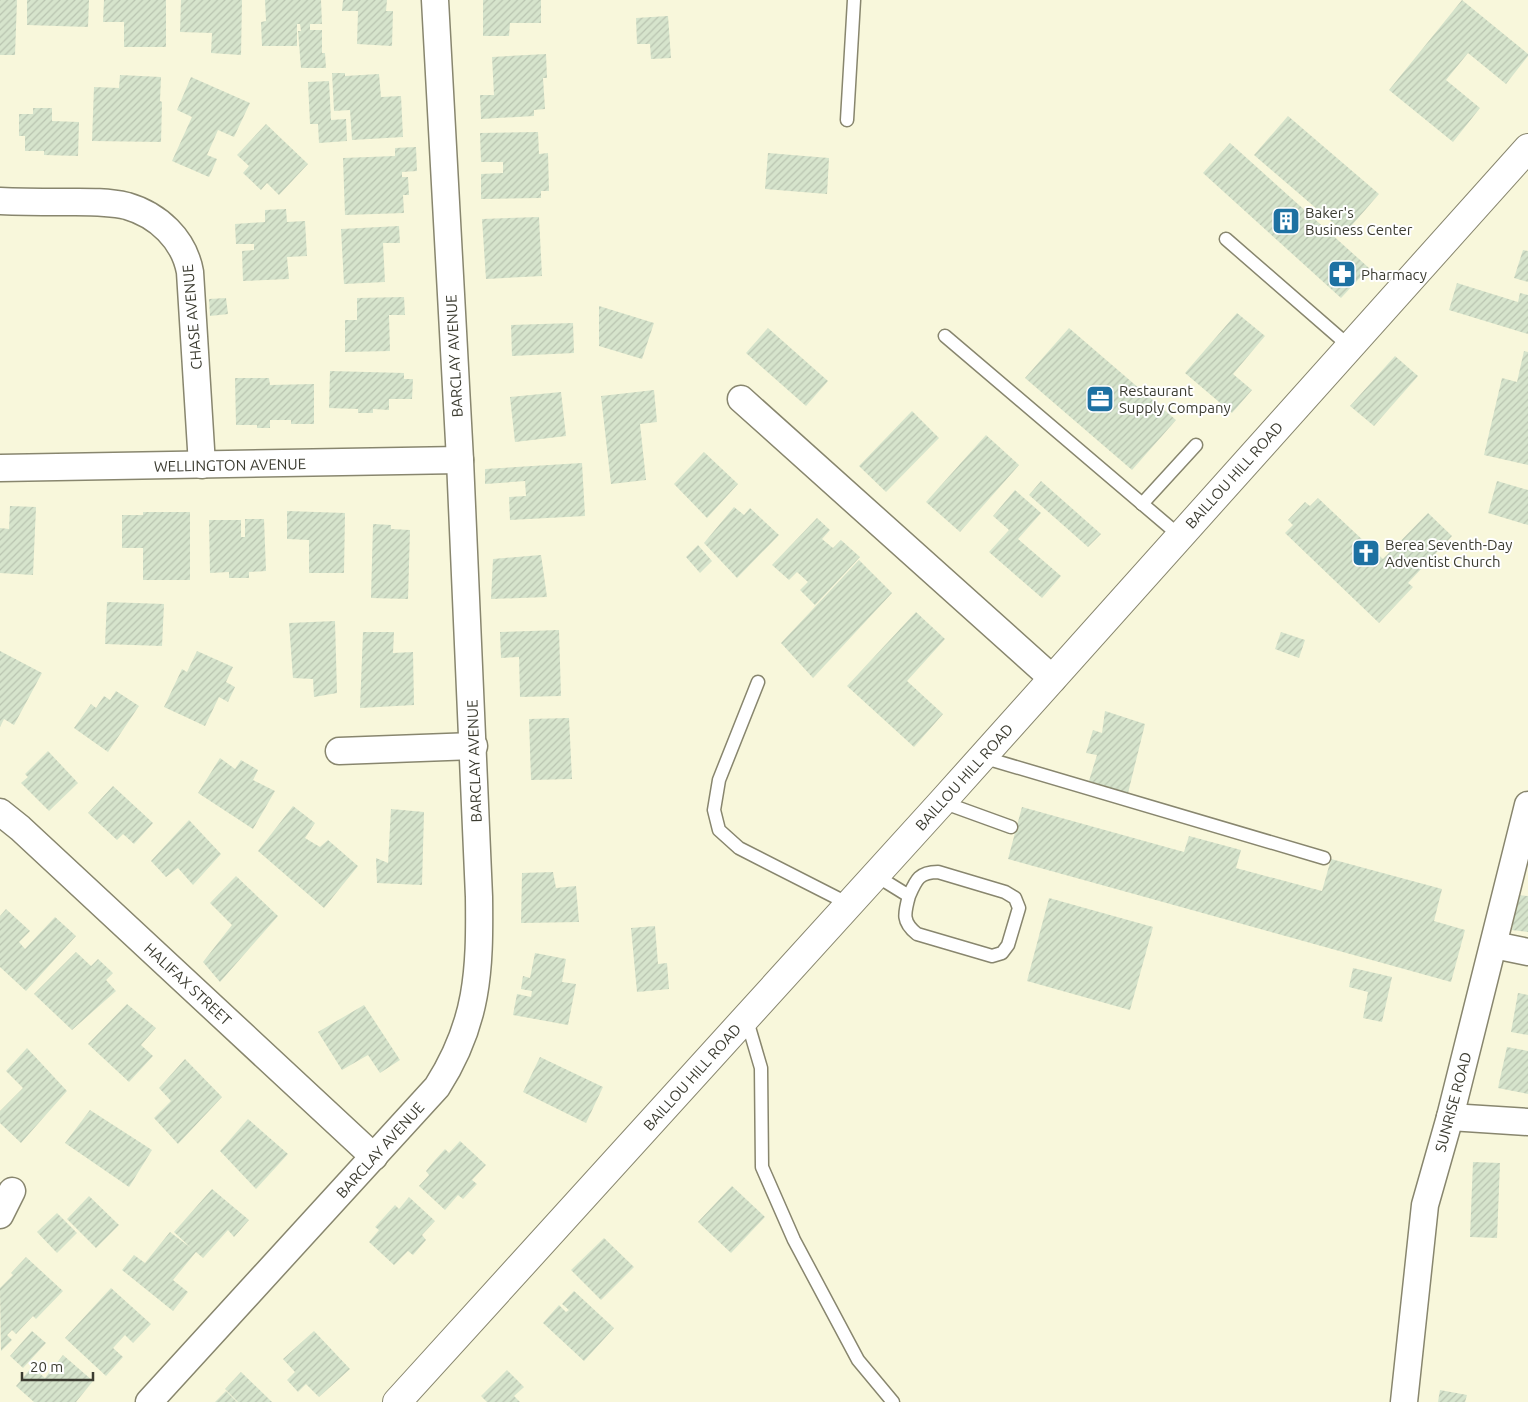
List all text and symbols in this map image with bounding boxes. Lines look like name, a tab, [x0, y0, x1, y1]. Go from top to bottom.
place label: Baker's Business Center	[1305, 204, 1413, 238]
building icon: Baker's Business Center	[1271, 206, 1301, 236]
pharmacy icon: Pharmacy	[1327, 259, 1357, 289]
street label: CHASE AVENUE	[179, 264, 205, 370]
place label: Pharmacy	[1361, 266, 1427, 283]
street label: BARCLAY AVENUE	[442, 294, 466, 418]
place label: Restaurant Supply Company	[1119, 382, 1231, 416]
office icon: Restaurant Supply Company	[1085, 384, 1115, 414]
street label: BAILLOU HILL ROAD	[1182, 418, 1286, 532]
street label: WELLINGTON AVENUE	[154, 455, 306, 475]
place label: Berea Seventh-Day Adventist Church	[1385, 536, 1513, 570]
church icon: Berea Seventh-Day Adventist Church	[1351, 538, 1381, 568]
street label: BARCLAY AVENUE	[463, 699, 485, 823]
street label: BAILLOU HILL ROAD	[912, 720, 1016, 834]
street label: HALIFAX STREET	[141, 939, 235, 1029]
street label: BAILLOU HILL ROAD	[640, 1020, 744, 1134]
street label: SUNRISE ROAD	[1431, 1050, 1475, 1154]
street label: BARCLAY AVENUE	[333, 1099, 427, 1201]
scale bar	[22, 1350, 94, 1382]
text: 20 m	[30, 1358, 63, 1375]

